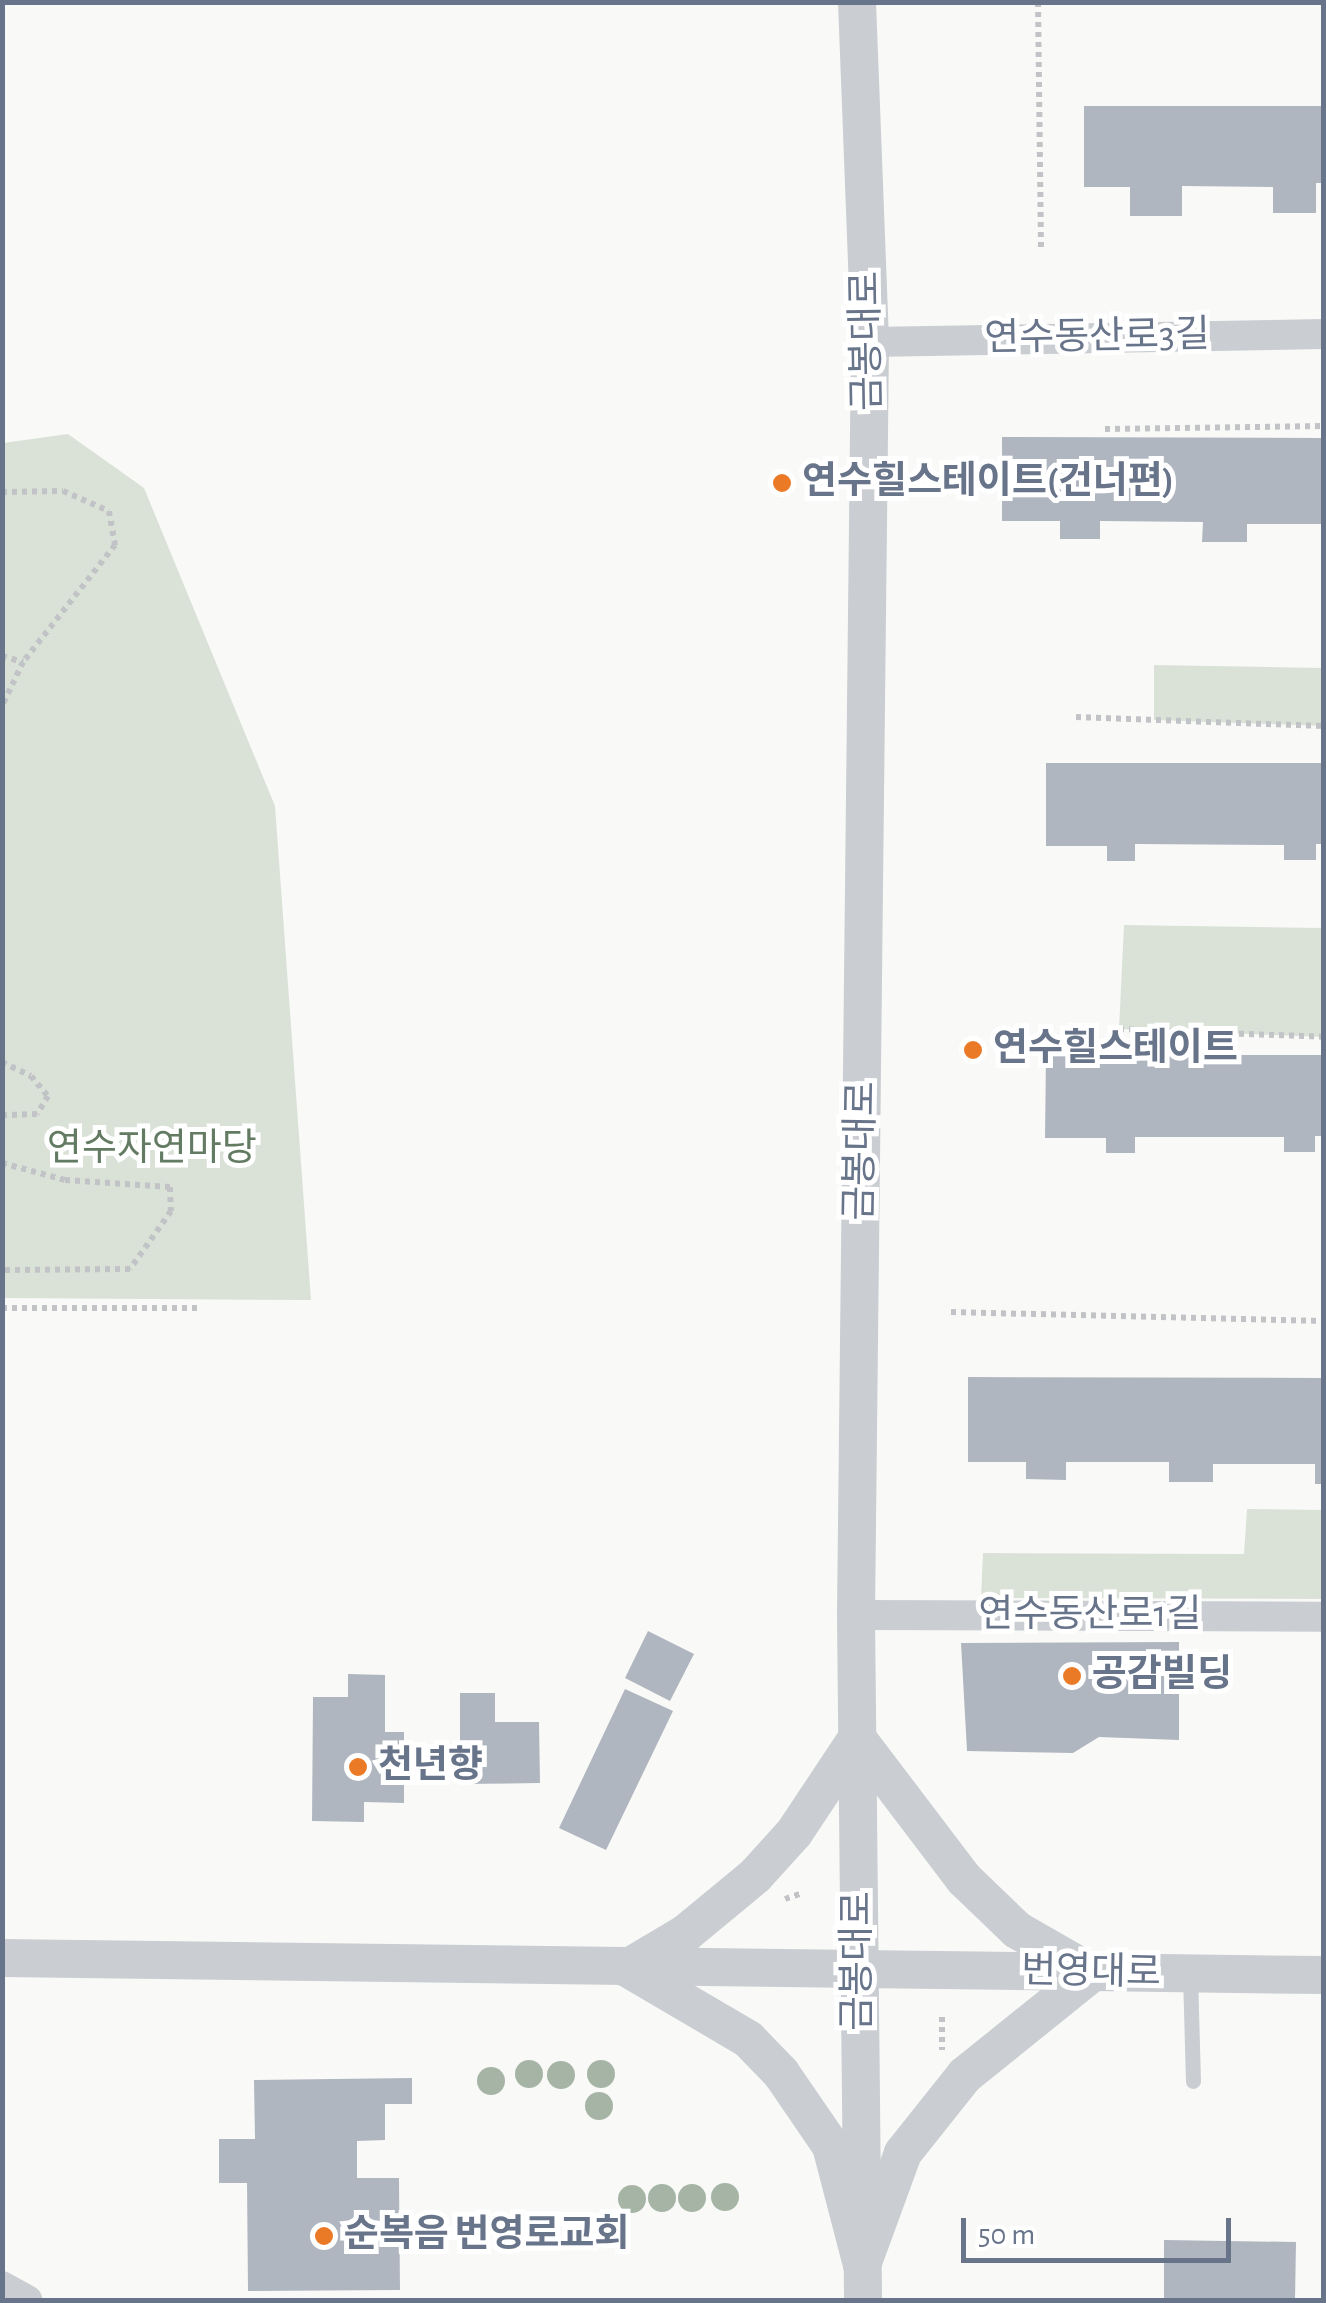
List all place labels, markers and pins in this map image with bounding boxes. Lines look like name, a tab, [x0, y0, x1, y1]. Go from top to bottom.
place label: 연수힐스테이트(건너편)	[802, 460, 1174, 506]
marker: 연수힐스테이트(건너편)	[771, 472, 793, 494]
place label: 연수힐스테이트	[993, 1027, 1238, 1073]
marker: 연수힐스테이트	[962, 1039, 984, 1061]
place label: 공감빌딩	[1092, 1653, 1232, 1699]
marker: 공감빌딩	[1061, 1665, 1083, 1687]
place label: 천년향	[378, 1744, 483, 1790]
marker: 천년향	[347, 1756, 369, 1778]
place label: 순복음 번영로교회	[344, 2213, 629, 2259]
marker: 순복음 번영로교회	[313, 2225, 335, 2247]

